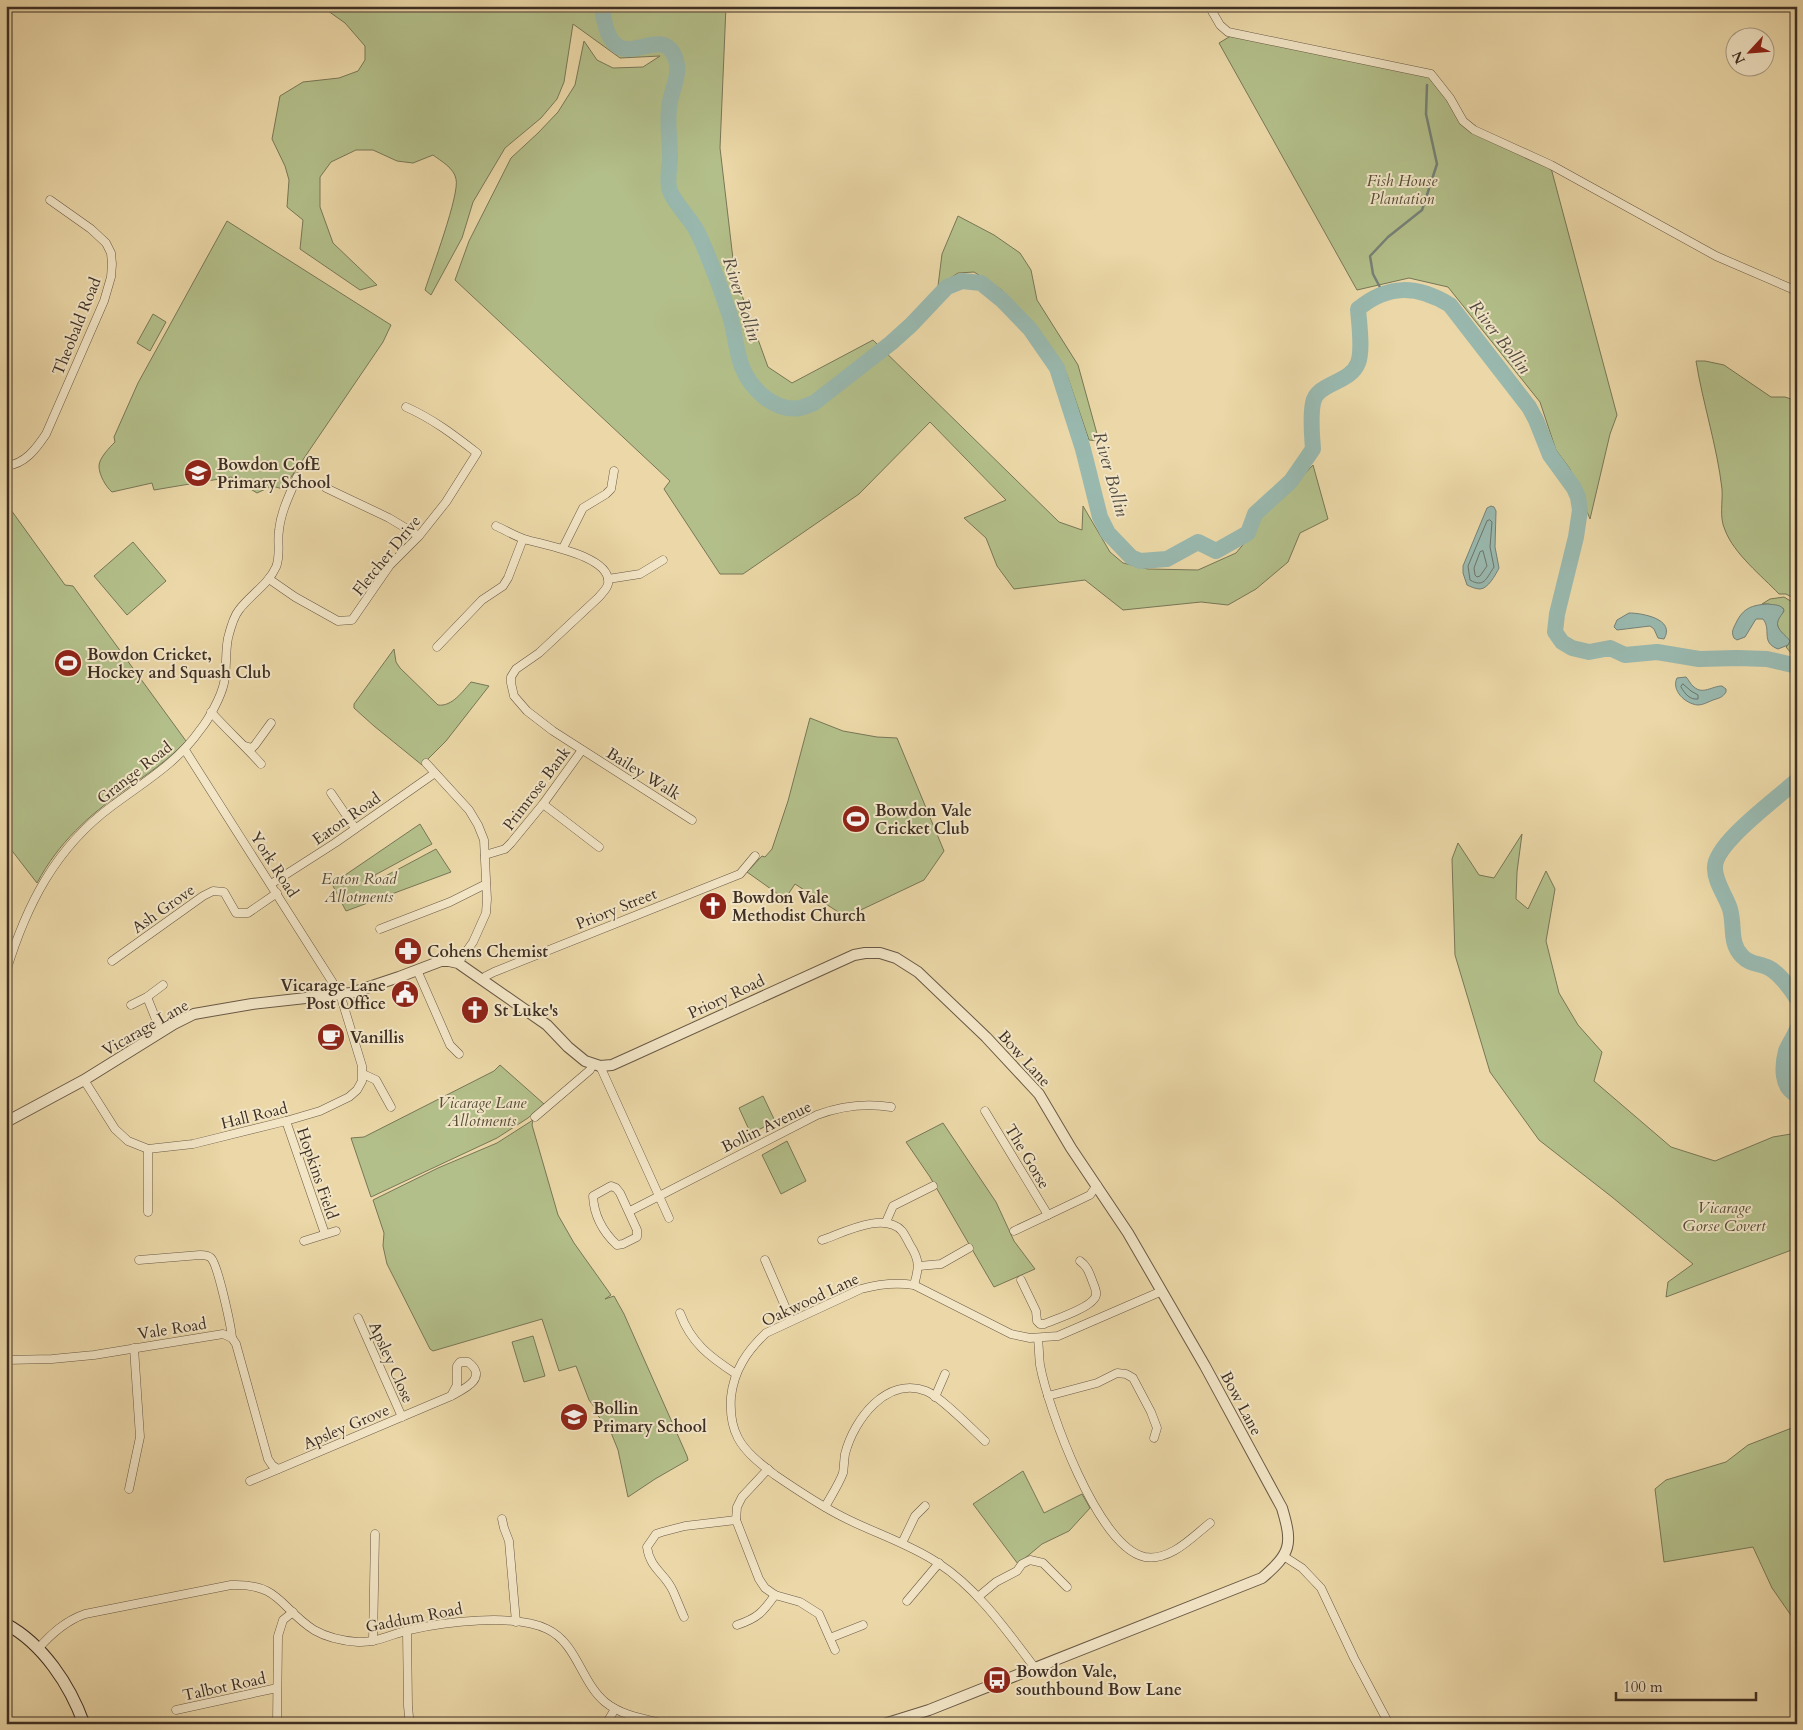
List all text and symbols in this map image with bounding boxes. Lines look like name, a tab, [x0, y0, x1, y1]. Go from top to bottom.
north arrow	[1726, 28, 1776, 78]
text: N	[1728, 48, 1750, 67]
park label: Fish House Plantation	[1367, 170, 1438, 210]
water label: River Bollin	[716, 254, 767, 345]
street label: Theobald Road	[47, 274, 107, 379]
water label: River Bollin	[1463, 295, 1536, 380]
water label: River Bollin	[1086, 429, 1135, 520]
place label: Bowdon CofE Primary School	[217, 454, 331, 494]
school or university icon: Bowdon CofE Primary School	[183, 458, 213, 488]
street label: Fletcher Drive	[347, 511, 426, 601]
place label: Bowdon Cricket, Hockey and Squash Club	[87, 644, 271, 684]
sports icon: Bowdon Cricket, Hockey and Squash Club	[53, 648, 83, 678]
street label: Grange Road	[92, 736, 177, 809]
street label: Primrose Bank	[498, 742, 576, 835]
street label: Bailey Walk	[602, 742, 685, 806]
street label: Eaton Road	[308, 787, 386, 850]
place label: Bowdon Vale Cricket Club	[875, 800, 972, 840]
sports icon: Bowdon Vale Cricket Club	[841, 804, 871, 834]
street label: York Road	[245, 827, 304, 902]
park label: Eaton Road Allotments	[321, 868, 398, 908]
street label: Ash Grove	[128, 879, 200, 939]
street label: Priory Street	[573, 883, 660, 935]
place label: Bowdon Vale Methodist Church	[732, 887, 866, 927]
church icon: Bowdon Vale Methodist Church	[698, 891, 728, 921]
pharmacy icon: Cohens Chemist	[393, 936, 423, 966]
place label: Cohens Chemist	[427, 941, 548, 963]
street label: Priory Road	[685, 969, 769, 1024]
place label: Vicarage Lane Post Office	[281, 975, 386, 1015]
public building icon: Vicarage Lane Post Office	[390, 979, 420, 1009]
street label: Vicarage Lane	[98, 994, 193, 1062]
church icon: St Luke's	[460, 995, 490, 1025]
place label: St Luke's	[494, 1000, 558, 1022]
cafe icon: Vanillis	[316, 1022, 346, 1052]
street label: Bow Lane	[993, 1025, 1056, 1092]
place label: Vanillis	[350, 1027, 404, 1049]
park label: Vicarage Lane Allotments	[438, 1092, 527, 1132]
street label: Bollin Avenue	[718, 1096, 815, 1158]
street label: Hall Road	[219, 1097, 290, 1135]
street label: The Gorse	[999, 1120, 1055, 1193]
street label: Hopkins Field	[291, 1124, 343, 1223]
park label: Vicarage Gorse Covert	[1682, 1197, 1766, 1237]
street label: Oakwood Lane	[758, 1268, 863, 1332]
street label: Vale Road	[136, 1313, 209, 1345]
street label: Apsley Close	[363, 1318, 419, 1407]
street label: Bow Lane	[1215, 1368, 1267, 1439]
place label: Bollin Primary School	[593, 1398, 707, 1438]
street label: Apsley Grove	[300, 1399, 393, 1455]
school or university icon: Bollin Primary School	[559, 1402, 589, 1432]
street label: Gaddum Road	[364, 1598, 465, 1638]
place label: Bowdon Vale, southbound Bow Lane	[1016, 1661, 1182, 1701]
bus stop icon: Bowdon Vale, southbound Bow Lane	[982, 1665, 1012, 1695]
street label: Talbot Road	[181, 1667, 268, 1707]
scale bar	[1616, 1670, 1756, 1702]
text: 100 m	[1623, 1677, 1663, 1697]

